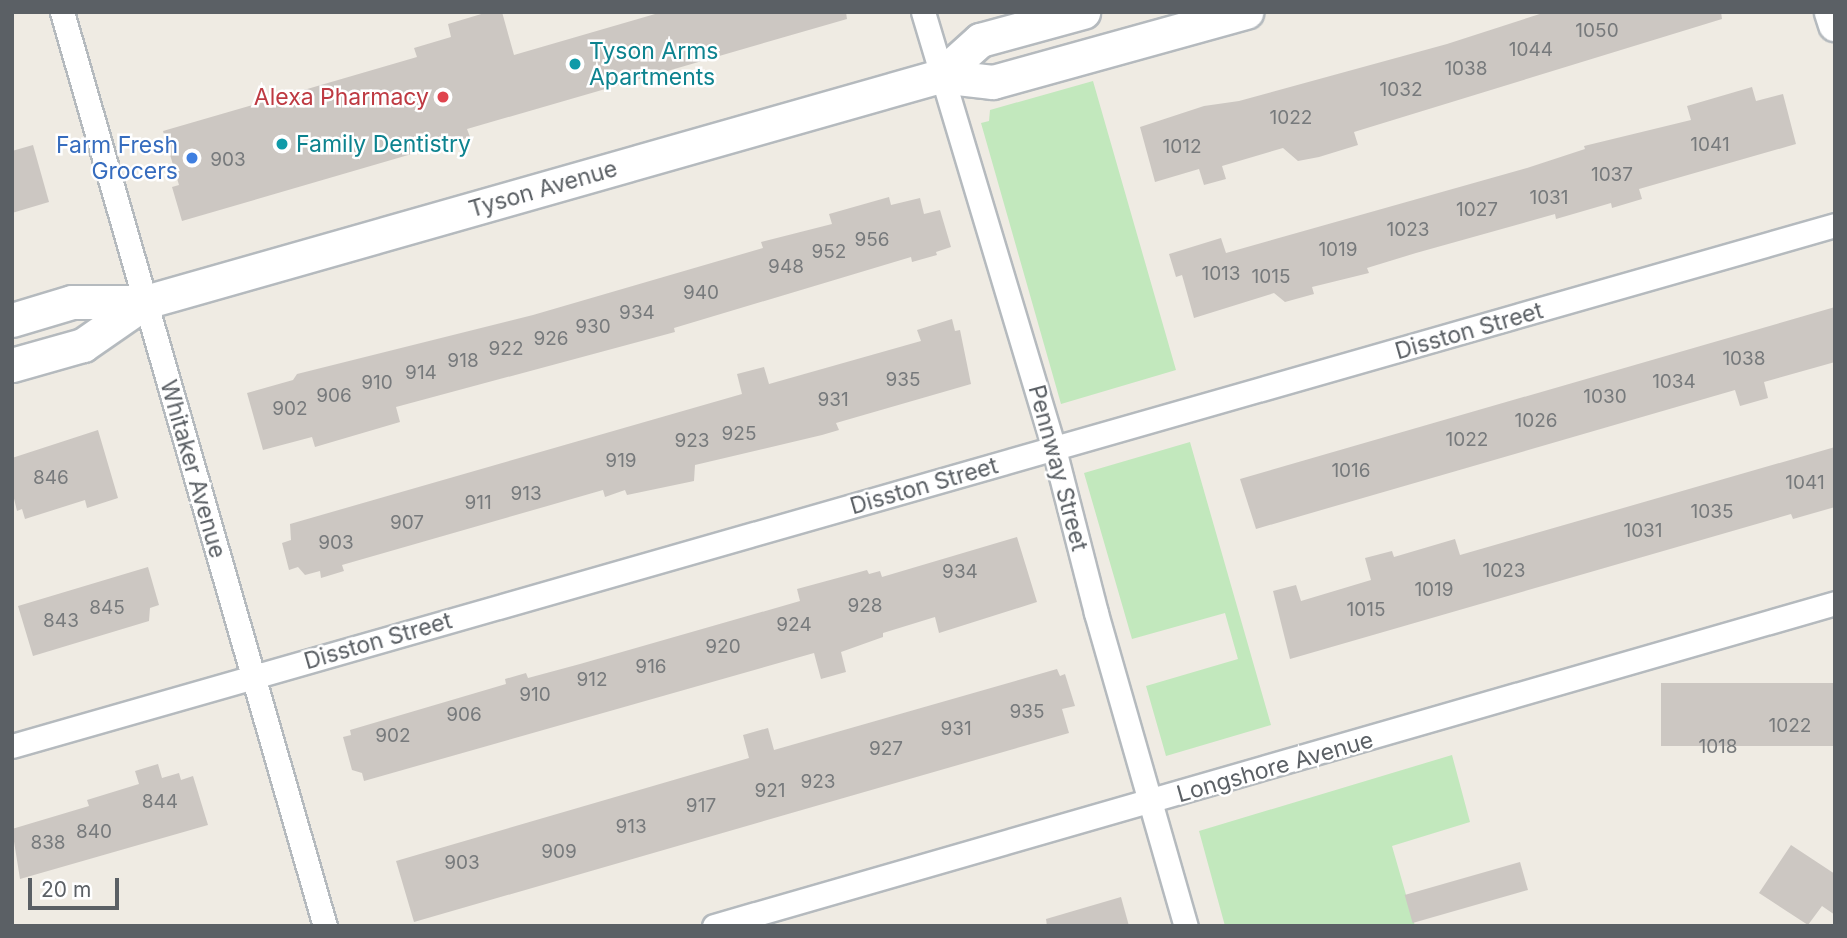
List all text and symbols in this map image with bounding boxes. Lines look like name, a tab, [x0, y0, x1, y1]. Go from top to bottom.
house number: 1050	[1575, 20, 1619, 42]
place label: Tyson Arms Apartments	[589, 37, 718, 91]
house number: 1044	[1509, 39, 1553, 61]
marker: Tyson Arms Apartments	[567, 56, 583, 72]
house number: 1038	[1444, 58, 1488, 80]
house number: 1032	[1379, 79, 1423, 101]
place label: Alexa Pharmacy	[254, 83, 429, 111]
marker: Alexa Pharmacy	[435, 89, 451, 105]
house number: 1022	[1270, 107, 1312, 129]
place label: Family Dentistry	[296, 130, 471, 158]
place label: Farm Fresh Grocers	[56, 131, 178, 185]
house number: 1041	[1690, 134, 1730, 156]
marker: Family Dentistry	[274, 136, 290, 152]
house number: 1012	[1162, 136, 1202, 158]
house number: 903	[210, 149, 246, 171]
marker: Farm Fresh Grocers	[184, 150, 200, 166]
street label: Tyson Avenue	[466, 155, 620, 223]
house number: 1037	[1591, 164, 1633, 186]
house number: 1031	[1529, 187, 1569, 209]
house number: 1027	[1456, 199, 1498, 221]
house number: 1023	[1386, 219, 1430, 241]
house number: 956	[854, 229, 890, 251]
house number: 1019	[1318, 239, 1358, 261]
house number: 952	[812, 241, 846, 263]
house number: 948	[768, 256, 804, 278]
house number: 1013	[1201, 263, 1241, 285]
house number: 1015	[1252, 266, 1290, 288]
house number: 940	[683, 282, 719, 304]
street label: Disston Street	[1392, 297, 1546, 365]
house number: 934	[619, 302, 655, 324]
house number: 930	[575, 316, 611, 338]
house number: 926	[533, 328, 569, 350]
house number: 922	[489, 338, 523, 360]
house number: 1038	[1722, 348, 1766, 370]
house number: 918	[447, 350, 479, 372]
house number: 914	[405, 362, 437, 384]
house number: 935	[885, 369, 921, 391]
house number: 1034	[1652, 371, 1696, 393]
house number: 910	[361, 372, 393, 394]
street label: Whitaker Avenue	[154, 377, 232, 561]
street label: Pennway Street	[1023, 382, 1093, 554]
house number: 906	[316, 385, 352, 407]
house number: 1030	[1583, 386, 1627, 408]
house number: 931	[817, 389, 849, 411]
house number: 902	[272, 398, 308, 420]
house number: 1026	[1514, 410, 1558, 432]
house number: 925	[722, 423, 756, 445]
house number: 1022	[1446, 429, 1488, 451]
house number: 923	[674, 430, 710, 452]
house number: 919	[605, 450, 637, 472]
street label: Disston Street	[847, 452, 1001, 520]
house number: 1016	[1331, 460, 1371, 482]
house number: 846	[33, 467, 69, 489]
house number: 1041	[1785, 472, 1825, 494]
house number: 913	[510, 483, 542, 505]
house number: 911	[464, 492, 492, 514]
house number: 1035	[1690, 501, 1734, 523]
house number: 907	[390, 512, 424, 534]
house number: 1031	[1623, 520, 1663, 542]
house number: 903	[318, 532, 354, 554]
house number: 1023	[1482, 560, 1526, 582]
house number: 934	[942, 561, 978, 583]
house number: 1019	[1414, 579, 1454, 601]
house number: 928	[847, 595, 883, 617]
house number: 845	[89, 597, 125, 619]
house number: 1015	[1347, 599, 1385, 621]
street label: Disston Street	[301, 607, 455, 675]
house number: 843	[43, 610, 79, 632]
house number: 924	[776, 614, 812, 636]
house number: 920	[705, 636, 741, 658]
house number: 916	[635, 656, 667, 678]
house number: 912	[576, 669, 608, 691]
house number: 910	[519, 684, 551, 706]
house number: 935	[1009, 701, 1045, 723]
house number: 906	[446, 704, 482, 726]
house number: 1022	[1769, 715, 1811, 737]
house number: 931	[940, 718, 972, 740]
house number: 902	[375, 725, 411, 747]
street label: Longshore Avenue	[1174, 726, 1376, 808]
house number: 1018	[1698, 736, 1738, 758]
house number: 927	[869, 738, 903, 760]
house number: 923	[800, 771, 836, 793]
house number: 921	[754, 780, 786, 802]
house number: 844	[142, 791, 178, 813]
house number: 917	[686, 795, 716, 817]
house number: 913	[615, 816, 647, 838]
house number: 840	[76, 821, 112, 843]
house number: 838	[30, 832, 66, 854]
house number: 909	[541, 841, 577, 863]
house number: 903	[444, 852, 480, 874]
scale bar	[32, 864, 122, 908]
text: 20 m	[41, 877, 91, 902]

